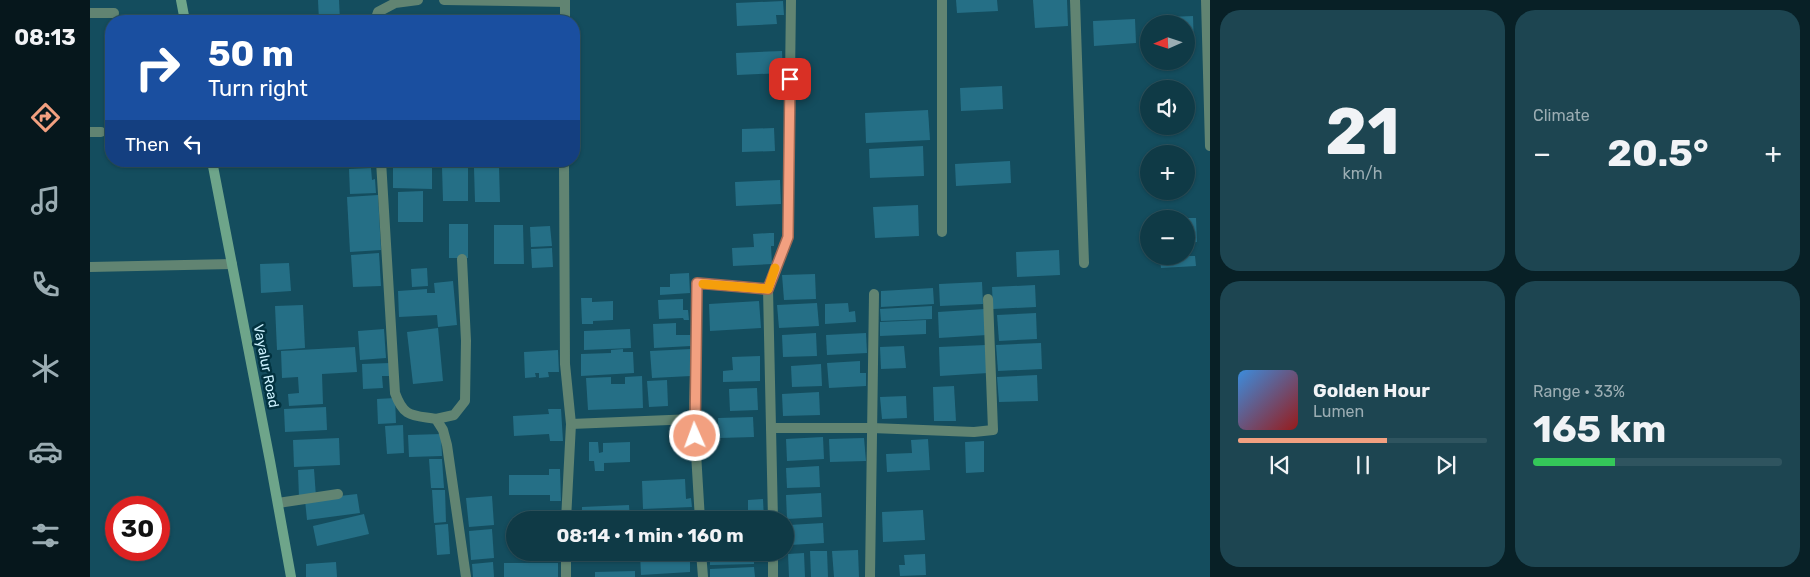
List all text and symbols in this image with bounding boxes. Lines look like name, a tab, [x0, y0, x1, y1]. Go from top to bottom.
north arrow	[1140, 15, 1195, 70]
map controls	[1140, 15, 1195, 265]
text: 08:13	[14, 24, 76, 51]
text: 50 m	[208, 33, 294, 75]
icon: right	[125, 35, 190, 100]
pin	[769, 58, 811, 100]
icon: arrive	[776, 65, 804, 93]
text: Turn right	[208, 75, 308, 102]
button: sound	[1140, 80, 1195, 135]
text: 21	[1325, 93, 1400, 170]
icon: directions	[28, 100, 63, 135]
text: Climate	[1533, 106, 1590, 125]
icon: left	[179, 130, 207, 158]
text: 20.5°	[1607, 130, 1709, 176]
text: Then	[125, 133, 169, 156]
text: −	[1533, 137, 1551, 170]
text: +	[1765, 137, 1782, 170]
button: +	[1140, 145, 1195, 200]
text: km/h	[1343, 164, 1382, 183]
icon: music	[28, 183, 63, 218]
button: −	[1140, 210, 1195, 265]
icon: phone	[28, 267, 63, 302]
street label: Vayalur Road	[250, 323, 282, 409]
icon: climate	[28, 351, 63, 386]
text: Golden Hour	[1313, 379, 1430, 402]
text: Range · 33%	[1533, 382, 1625, 401]
text: Lumen	[1313, 402, 1364, 421]
text: 165 km	[1533, 406, 1666, 452]
position arrow	[668, 409, 720, 461]
icon: car	[28, 434, 63, 469]
icon: previous	[1266, 451, 1294, 479]
icon: pause	[1349, 451, 1377, 479]
icon: next	[1432, 451, 1460, 479]
speed limit sign: 30	[105, 496, 170, 561]
icon: filters	[28, 518, 63, 553]
text: 08:14 · 1 min · 160 m	[556, 524, 744, 547]

